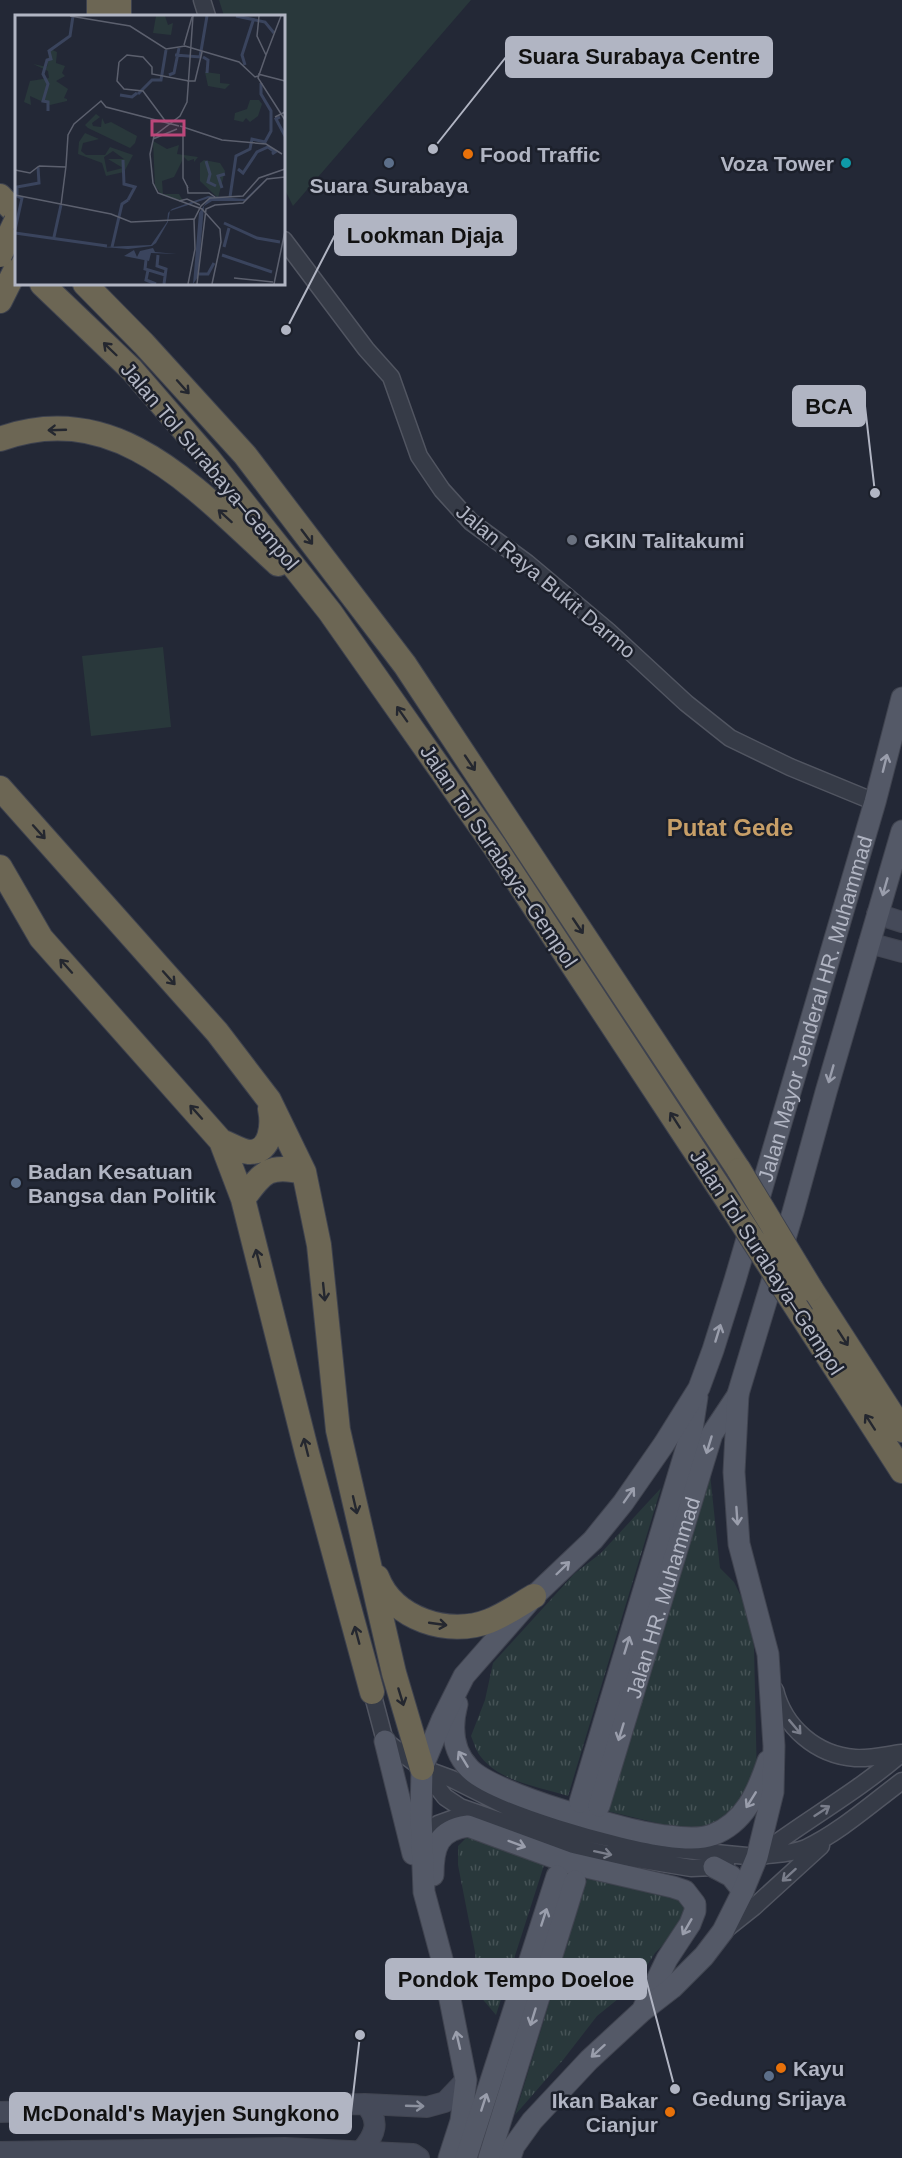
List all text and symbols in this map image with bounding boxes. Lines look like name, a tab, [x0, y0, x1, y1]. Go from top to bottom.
inset map	[15, 15, 285, 285]
callout: Suara Surabaya Centre	[506, 37, 772, 77]
text: Suara Surabaya Centre	[518, 44, 760, 69]
place label: Food Traffic	[480, 143, 600, 166]
marker: Food Traffic	[461, 147, 475, 161]
place label: Voza Tower	[720, 152, 834, 175]
marker: Suara Surabaya	[382, 156, 396, 170]
marker: Voza Tower	[839, 156, 853, 170]
place label: Suara Surabaya	[310, 174, 469, 197]
callout: Lookman Djaja	[335, 215, 516, 255]
text: Lookman Djaja	[347, 223, 504, 248]
one-way arrow	[103, 342, 118, 357]
street label: Jalan Tol Surabaya–Gempol	[117, 358, 303, 574]
one-way arrow	[176, 379, 190, 394]
callout: BCA	[793, 386, 865, 426]
text: BCA	[805, 394, 853, 419]
one-way arrow	[47, 424, 67, 435]
street label: Jalan Raya Bukit Darmo	[452, 499, 640, 663]
one-way arrow	[218, 509, 233, 523]
one-way arrow	[301, 529, 314, 545]
place label: GKIN Talitakumi	[584, 529, 745, 552]
marker: GKIN Talitakumi	[565, 533, 579, 547]
one-way arrow	[396, 707, 408, 723]
street label: Jalan Tol Surabaya–Gempol	[416, 740, 582, 972]
one-way arrow	[880, 754, 892, 773]
one-way arrow	[464, 755, 476, 771]
district label: Putat Gede	[667, 814, 793, 841]
one-way arrow	[32, 824, 46, 839]
street label: Jalan Mayor Jenderal HR. Muhammad	[753, 833, 876, 1184]
one-way arrow	[879, 877, 890, 896]
one-way arrow	[572, 917, 584, 934]
one-way arrow	[59, 959, 73, 974]
one-way arrow	[162, 970, 176, 985]
one-way arrow	[825, 1064, 836, 1083]
one-way arrow	[189, 1105, 203, 1120]
one-way arrow	[668, 1112, 681, 1129]
street label: Jalan Tol Surabaya–Gempol	[686, 1145, 848, 1379]
place label: Badan Kesatuan Bangsa dan Politik	[28, 1160, 216, 1207]
marker: Badan Kesatuan Bangsa dan Politik	[9, 1176, 23, 1190]
one-way arrow	[252, 1249, 264, 1268]
one-way arrow	[319, 1282, 330, 1302]
one-way arrow	[713, 1324, 724, 1343]
one-way arrow	[837, 1330, 849, 1346]
one-way arrow	[864, 1414, 876, 1431]
one-way arrow	[703, 1435, 714, 1454]
one-way arrow	[300, 1438, 311, 1457]
one-way arrow	[623, 1487, 635, 1503]
street label: Jalan HR. Muhammad	[621, 1494, 704, 1701]
one-way arrow	[350, 1496, 362, 1515]
one-way arrow	[732, 1505, 743, 1525]
one-way arrow	[556, 1561, 571, 1576]
one-way arrow	[428, 1618, 447, 1629]
one-way arrow	[350, 1626, 362, 1645]
one-way arrow	[622, 1636, 633, 1655]
one-way arrow	[396, 1687, 407, 1706]
one-way arrow	[788, 1719, 801, 1735]
one-way arrow	[615, 1722, 626, 1741]
one-way arrow	[457, 1751, 469, 1768]
one-way arrow	[745, 1791, 757, 1808]
one-way arrow	[813, 1805, 830, 1818]
one-way arrow	[507, 1839, 526, 1850]
one-way arrow	[592, 1848, 612, 1859]
one-way arrow	[782, 1868, 797, 1882]
one-way arrow	[539, 1908, 550, 1927]
one-way arrow	[681, 1918, 693, 1935]
callout: Pondok Tempo Doeloe	[386, 1959, 646, 1999]
text: Pondok Tempo Doeloe	[398, 1967, 634, 1992]
one-way arrow	[527, 2007, 538, 2026]
one-way arrow	[452, 2030, 464, 2049]
one-way arrow	[591, 2044, 606, 2058]
place label: Kayu	[793, 2057, 844, 2080]
marker: Kayu	[774, 2061, 788, 2075]
marker: Gedung Srijaya	[762, 2069, 776, 2083]
place label: Gedung Srijaya	[692, 2087, 846, 2110]
place label: Ikan Bakar Cianjur	[552, 2089, 658, 2136]
callout: McDonald's Mayjen Sungkono	[10, 2093, 351, 2133]
one-way arrow	[479, 2093, 490, 2112]
text: McDonald's Mayjen Sungkono	[23, 2101, 339, 2126]
one-way arrow	[405, 2101, 425, 2112]
marker: Ikan Bakar Cianjur	[663, 2105, 677, 2119]

